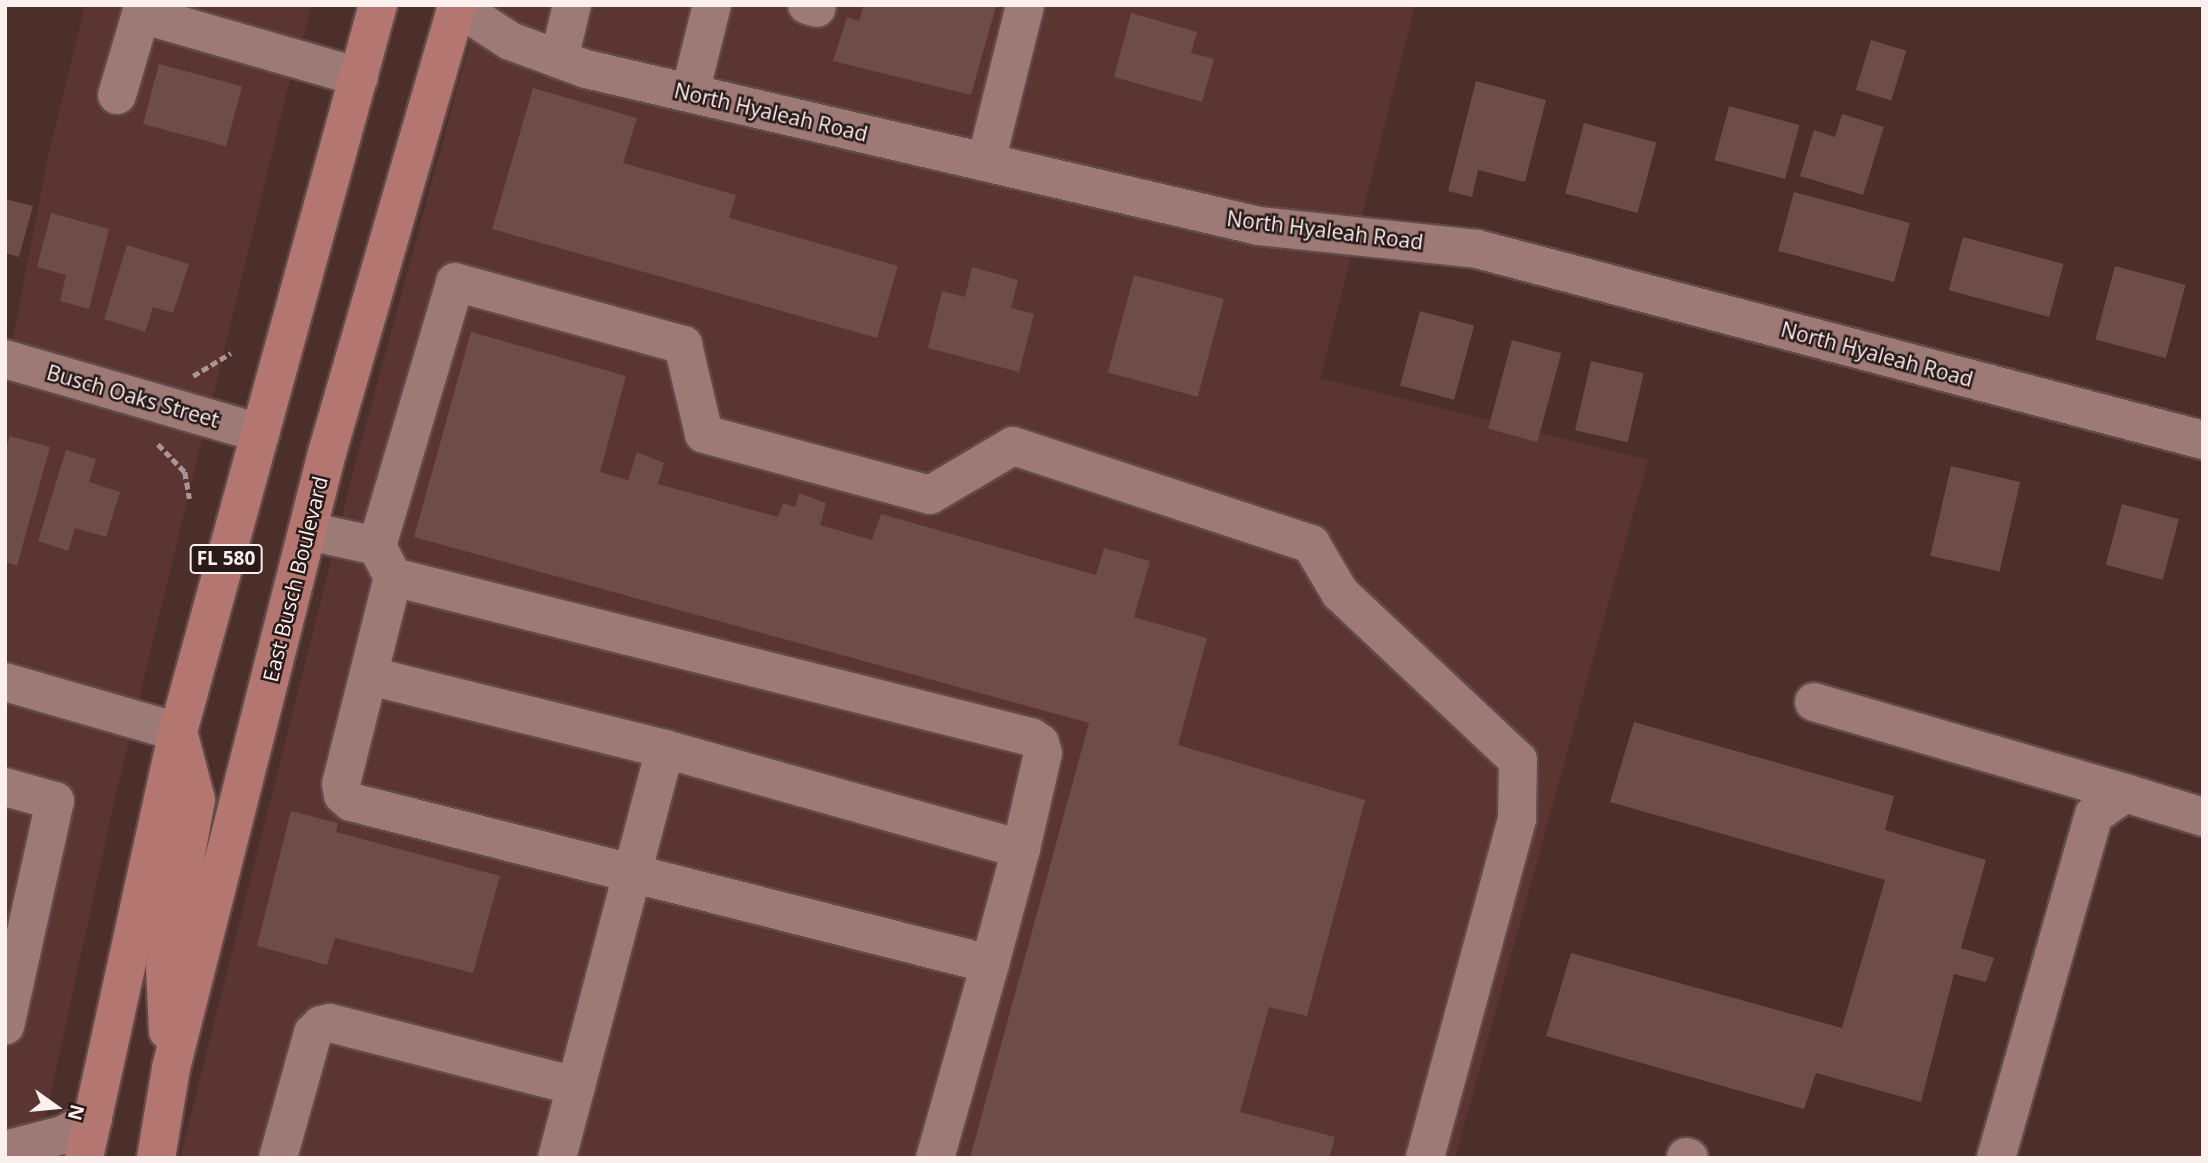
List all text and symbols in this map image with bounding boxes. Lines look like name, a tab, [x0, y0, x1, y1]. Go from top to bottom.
street label: North Hyaleah Road	[672, 77, 870, 147]
street label: North Hyaleah Road	[1225, 205, 1425, 255]
street label: North Hyaleah Road	[1778, 316, 1976, 392]
street label: Busch Oaks Street	[44, 359, 222, 433]
street label: East Busch Boulevard	[257, 474, 333, 684]
road number: FL 580	[189, 544, 263, 574]
north arrow	[21, 1072, 91, 1142]
text: N	[62, 1102, 91, 1123]

